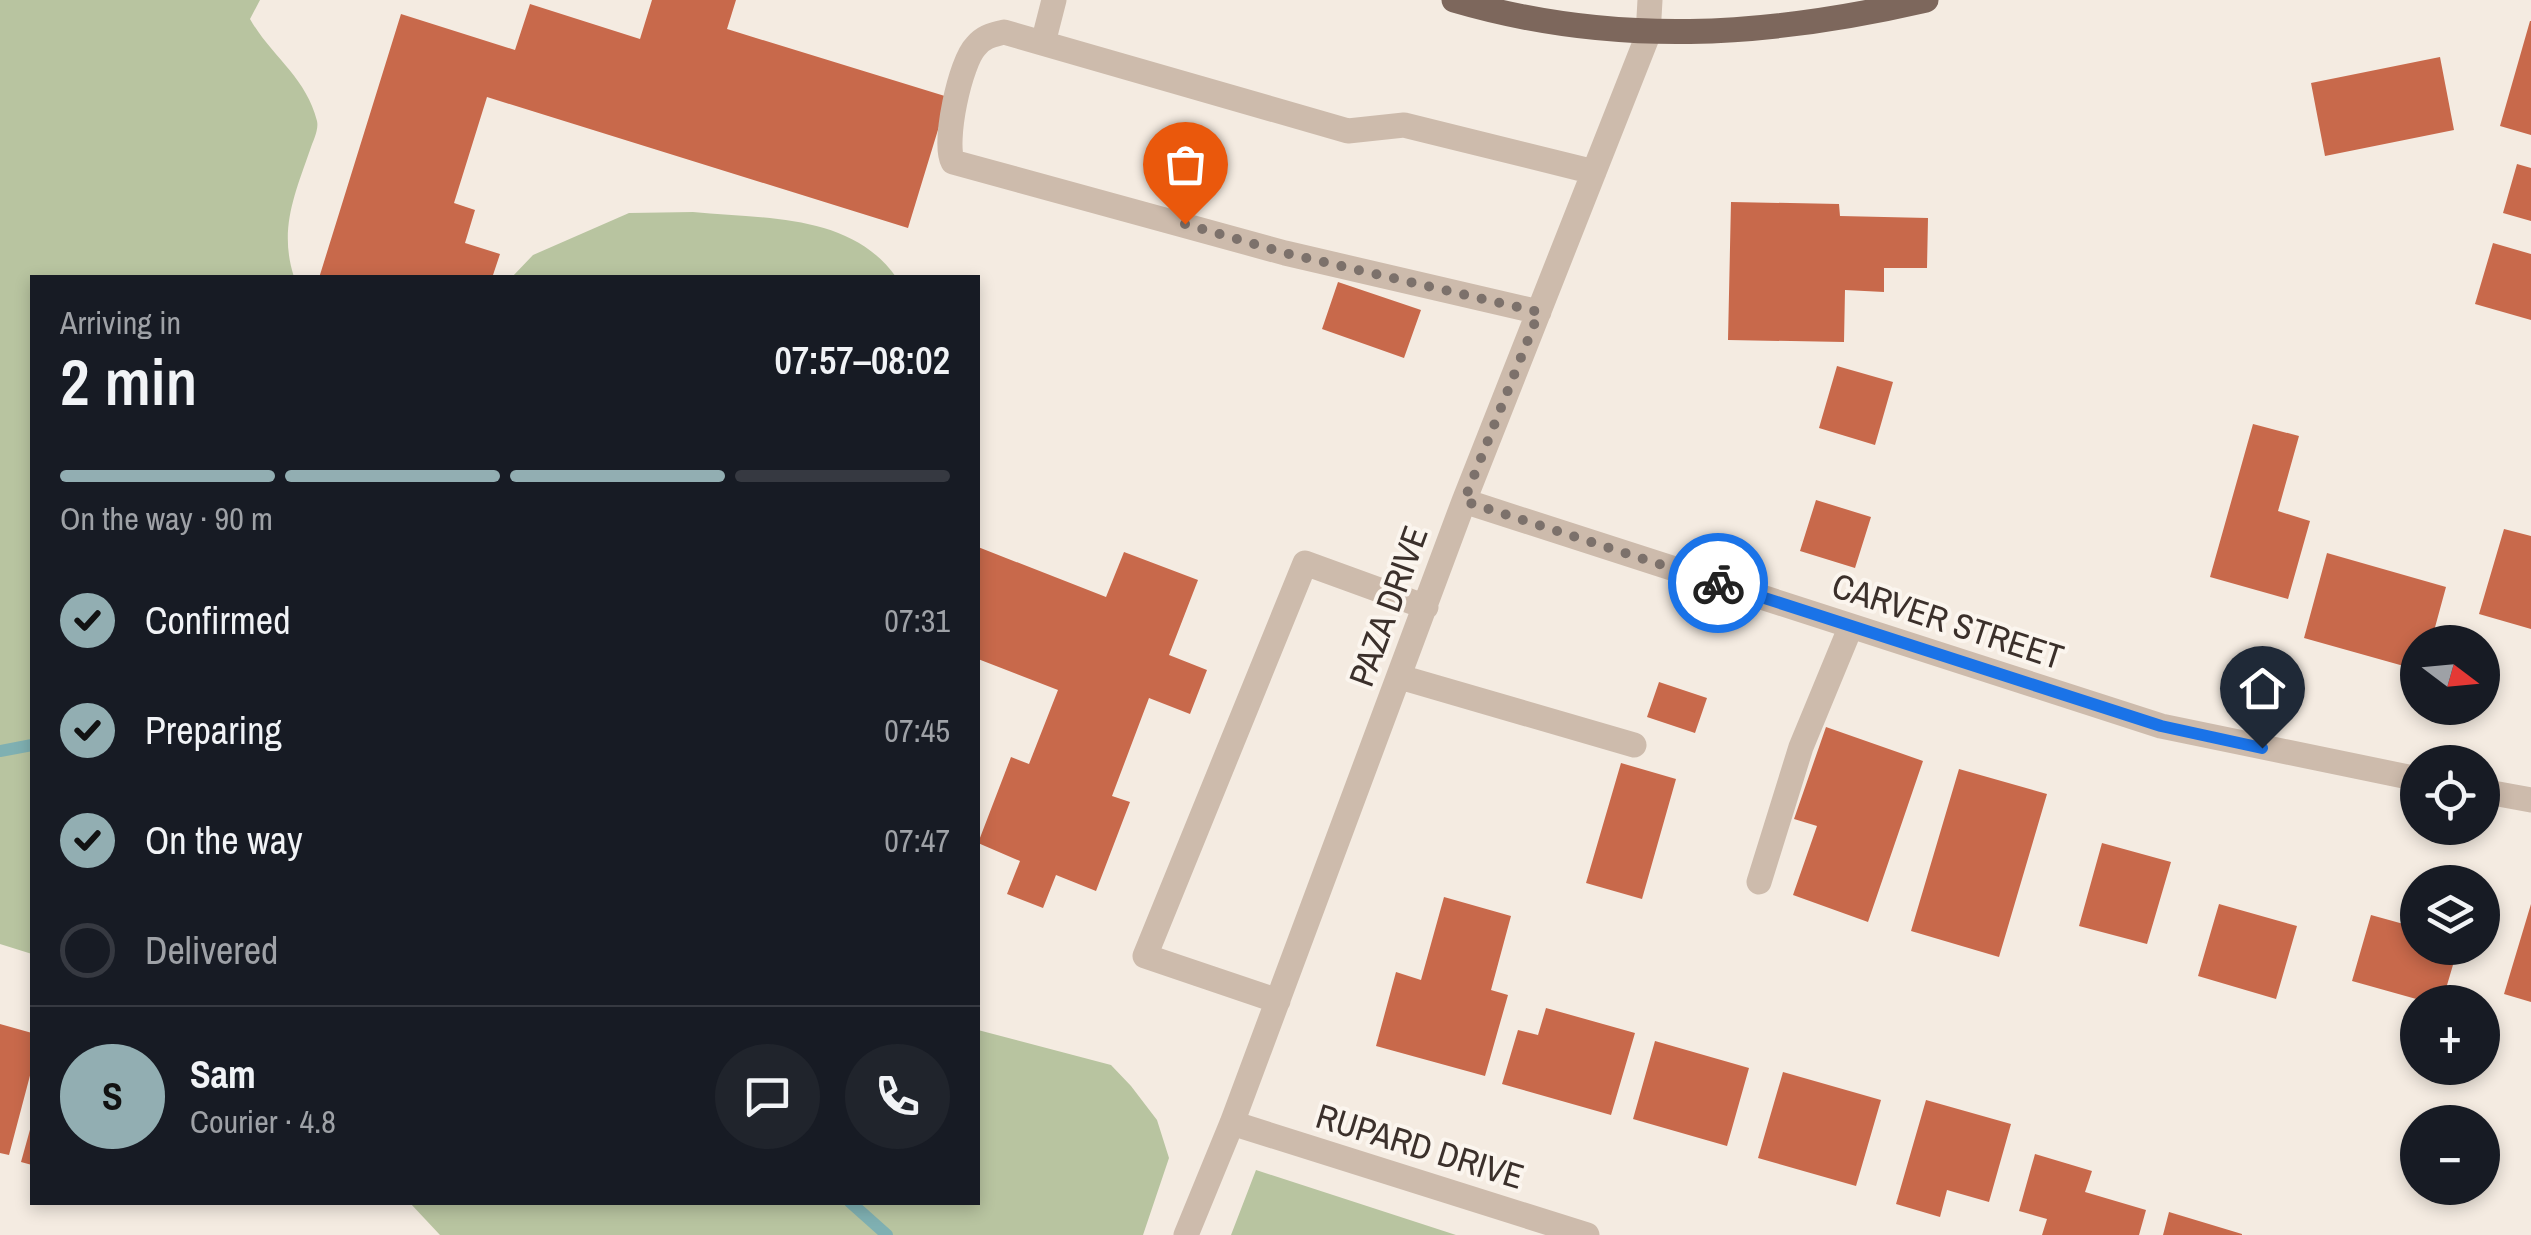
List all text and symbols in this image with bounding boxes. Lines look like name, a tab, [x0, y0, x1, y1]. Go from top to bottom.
pin	[1143, 122, 1228, 225]
icon: bag	[1158, 137, 1213, 192]
text: Arriving in	[60, 301, 181, 344]
text: 07:57–08:02	[774, 335, 950, 386]
text: 2 min	[60, 338, 197, 425]
text: On the way · 90 m	[60, 497, 273, 540]
street label: PAZA DRIVE	[1337, 519, 1439, 693]
courier	[1668, 533, 1768, 633]
icon: bike	[1691, 556, 1746, 611]
street label: CARVER STREET	[1826, 562, 2070, 680]
icon: check	[60, 593, 115, 648]
text: Confirmed	[145, 595, 290, 646]
text: 07:31	[884, 599, 950, 642]
north arrow	[2400, 625, 2500, 725]
map controls	[2400, 625, 2500, 1205]
pin	[2220, 646, 2305, 749]
icon: home	[2235, 661, 2290, 716]
icon: check	[60, 703, 115, 758]
text: Preparing	[145, 705, 282, 756]
text: 07:45	[884, 709, 950, 752]
button: locate	[2400, 745, 2500, 845]
icon: check	[60, 813, 115, 868]
text: On the way	[145, 815, 303, 866]
text: 07:47	[884, 819, 950, 862]
button: layers	[2400, 865, 2500, 965]
text: Delivered	[145, 925, 278, 976]
button: +	[2400, 985, 2500, 1085]
button: chat	[715, 1044, 820, 1149]
button: phone	[845, 1044, 950, 1149]
text: Sam	[190, 1049, 256, 1100]
text: S	[102, 1071, 123, 1122]
street label: RUPARD DRIVE	[1310, 1092, 1530, 1200]
text: Courier · 4.8	[190, 1100, 336, 1143]
button: −	[2400, 1105, 2500, 1205]

